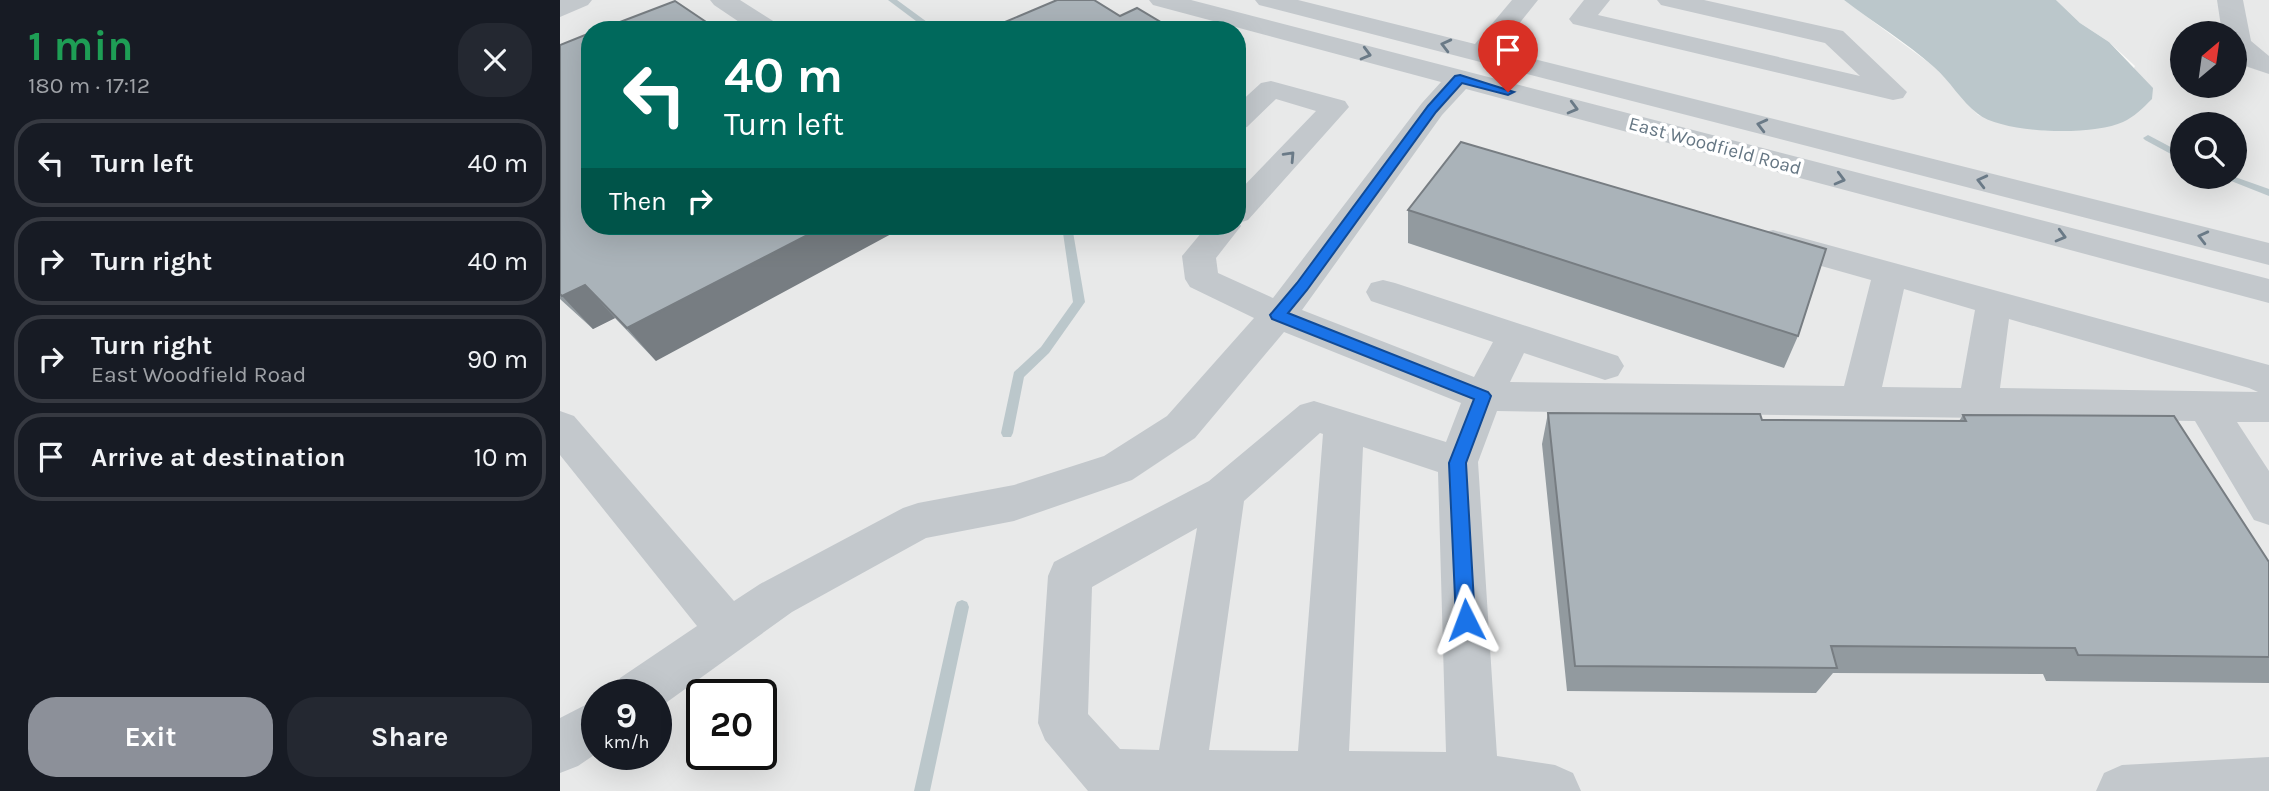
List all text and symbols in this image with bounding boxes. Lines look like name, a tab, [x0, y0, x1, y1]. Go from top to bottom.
pin	[1478, 20, 1538, 92]
text: 1 min	[28, 21, 133, 71]
north arrow	[2170, 21, 2247, 98]
map controls	[2170, 21, 2247, 189]
button: close	[458, 23, 532, 97]
icon: arrive	[1489, 31, 1527, 69]
one-way arrow	[1440, 39, 1452, 53]
one-way arrow	[1359, 46, 1371, 60]
text: 40 m	[724, 47, 843, 104]
icon: left	[609, 49, 700, 140]
text: 180 m · 17:12	[28, 72, 150, 99]
one-way arrow	[1567, 100, 1579, 114]
text: Turn left	[724, 106, 844, 143]
street label: East Woodfield Road	[1626, 112, 1804, 180]
button: search	[2170, 112, 2247, 189]
one-way arrow	[1756, 119, 1768, 133]
icon: left	[32, 144, 70, 182]
text: Turn left	[91, 148, 193, 179]
text: 40 m	[468, 148, 528, 179]
one-way arrow	[1281, 151, 1294, 164]
one-way arrow	[1834, 170, 1846, 185]
one-way arrow	[1976, 175, 1988, 189]
icon: right	[681, 182, 719, 220]
text: Then	[609, 186, 667, 217]
one-way arrow	[2054, 228, 2066, 242]
one-way arrow	[2197, 231, 2209, 245]
icon: right	[32, 242, 70, 280]
text: Turn right	[91, 246, 212, 277]
text: 40 m	[468, 246, 528, 277]
text: Turn right	[91, 330, 212, 361]
icon: right	[32, 340, 70, 378]
text: 90 m	[467, 344, 528, 375]
text: East Woodfield Road	[91, 361, 306, 388]
icon: arrive	[32, 438, 70, 476]
text: Arrive at destination	[91, 442, 345, 473]
text: 10 m	[473, 442, 528, 473]
position arrow	[1429, 583, 1503, 657]
speed limit sign: 20	[686, 679, 777, 770]
text: 9	[616, 695, 637, 736]
button: Exit	[28, 697, 273, 777]
button: Share	[287, 697, 532, 777]
text: km/h	[604, 731, 649, 753]

